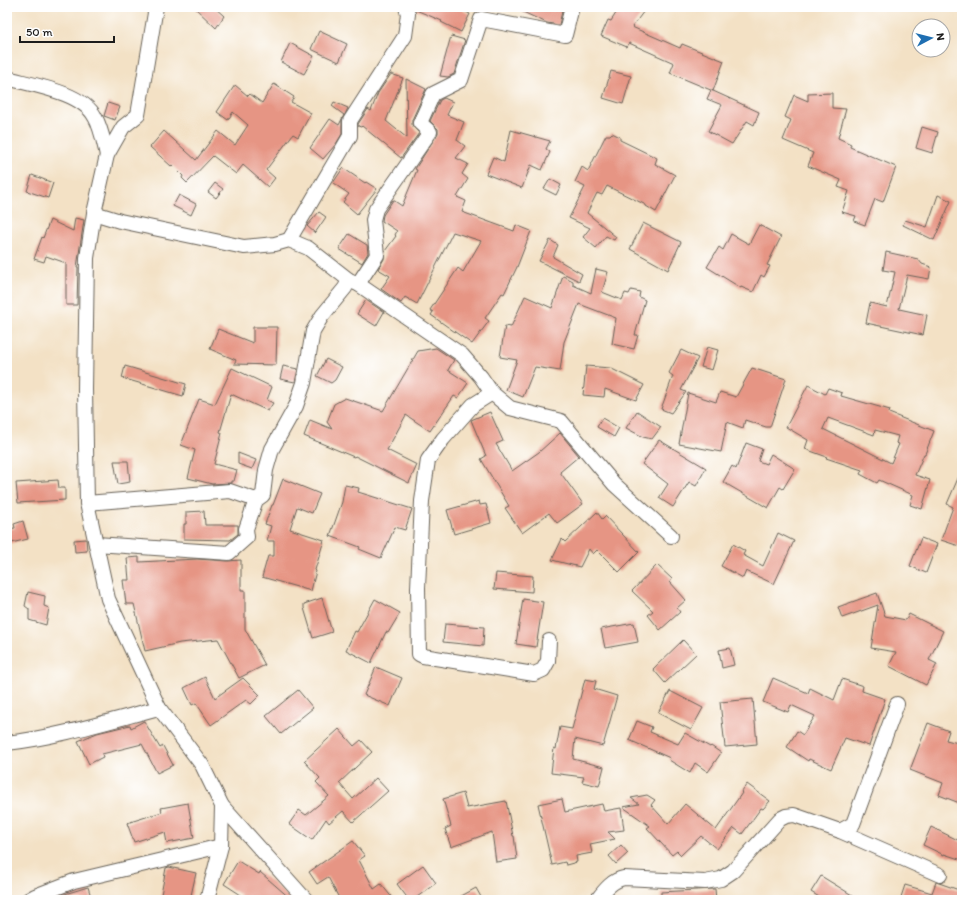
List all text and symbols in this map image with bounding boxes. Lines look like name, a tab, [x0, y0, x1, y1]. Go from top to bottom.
scale bar	[20, 18, 114, 44]
north arrow	[911, 18, 951, 58]
text: 50 m	[26, 25, 52, 39]
text: N	[934, 32, 947, 41]

